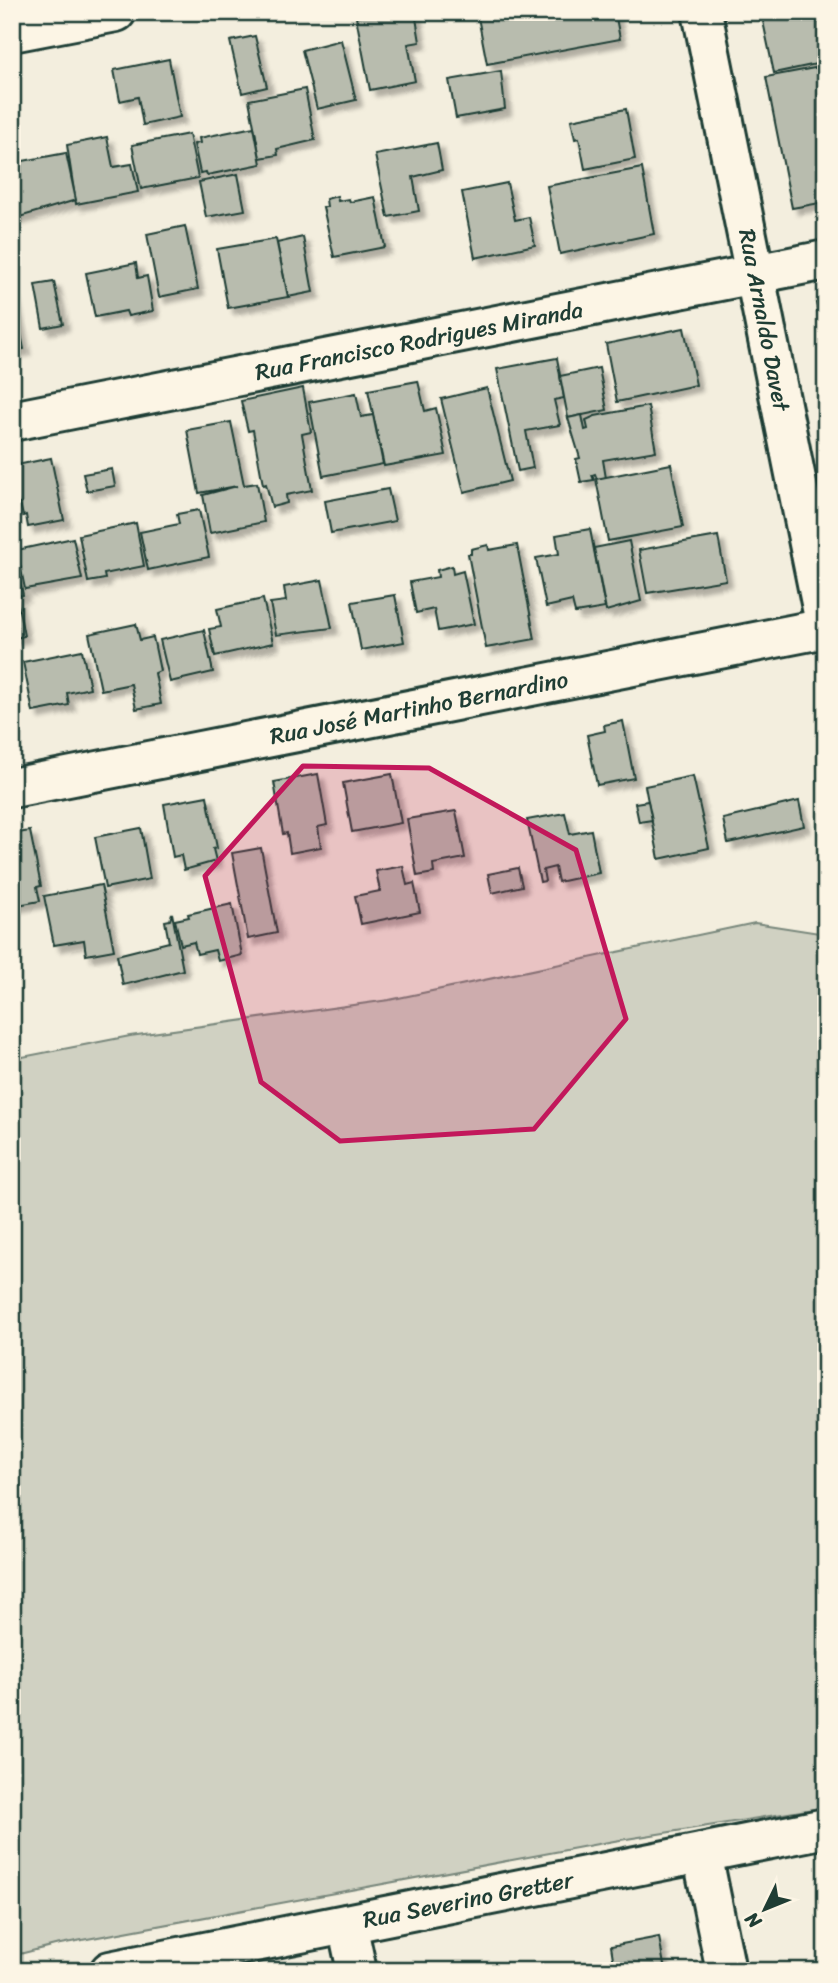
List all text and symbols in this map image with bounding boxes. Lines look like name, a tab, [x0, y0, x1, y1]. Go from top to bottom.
street label: Rua Arnaldo Davet	[726, 225, 802, 416]
street label: Rua Francisco Rodrigues Miranda	[252, 289, 587, 393]
street label: Rua José Martinho Bernardino	[266, 659, 572, 757]
street label: Rua Severino Gretter	[359, 1859, 578, 1940]
north arrow	[730, 1874, 800, 1944]
text: N	[736, 1904, 770, 1937]

